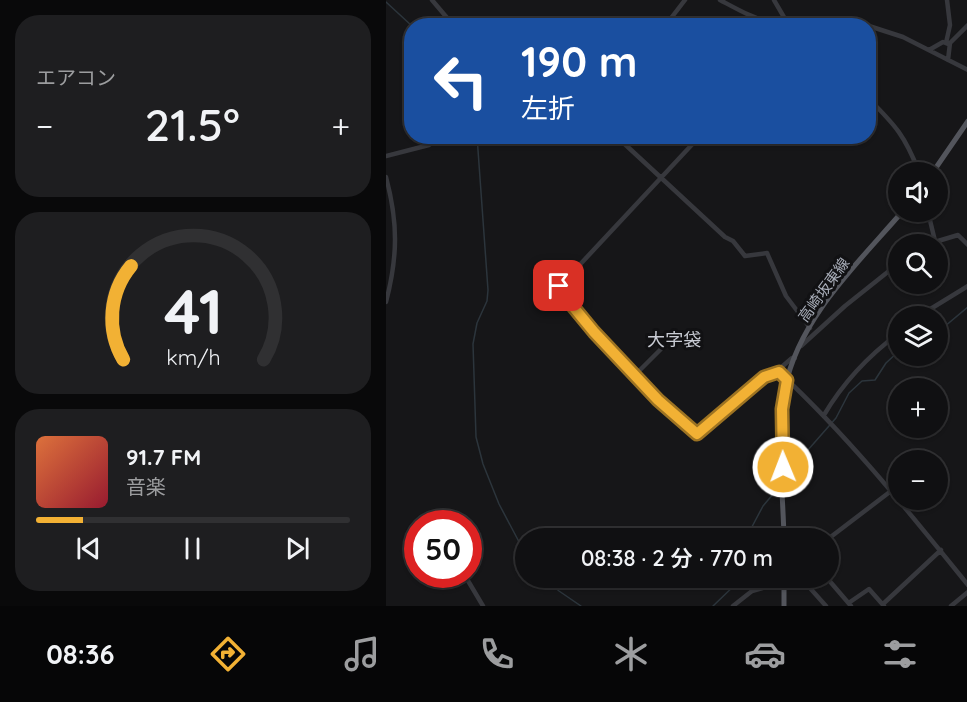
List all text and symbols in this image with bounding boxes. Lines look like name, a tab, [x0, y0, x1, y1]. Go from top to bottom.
text: 190 m	[521, 35, 637, 88]
icon: left	[422, 42, 500, 120]
text: エアコン	[36, 65, 116, 90]
text: 左折	[521, 91, 575, 125]
text: 21.5°	[145, 96, 240, 152]
text: −	[36, 105, 53, 146]
text: +	[331, 105, 350, 146]
map controls	[888, 162, 948, 510]
button: sound	[888, 162, 948, 222]
button: search	[888, 234, 948, 294]
street label: 高崎坂東線	[794, 254, 853, 326]
pin	[533, 260, 584, 311]
icon: arrive	[542, 269, 575, 302]
text: 41	[163, 272, 223, 350]
button: layers	[888, 306, 948, 366]
district label: 大字袋	[647, 328, 701, 351]
text: km/h	[166, 344, 220, 370]
button: +	[888, 378, 948, 438]
position arrow	[751, 435, 815, 499]
text: 91.7 FM	[126, 443, 201, 471]
button: −	[888, 450, 948, 510]
text: 音楽	[126, 474, 166, 499]
speed limit sign: 50	[404, 510, 482, 588]
icon: previous	[72, 532, 105, 565]
icon: pause	[176, 532, 209, 565]
icon: next	[281, 532, 314, 565]
text: 08:38 · 2 分 · 770 m	[581, 544, 773, 572]
icon: directions	[207, 633, 249, 675]
icon: music	[341, 633, 383, 675]
icon: phone	[476, 633, 518, 675]
icon: climate	[610, 633, 652, 675]
icon: car	[744, 633, 786, 675]
icon: filters	[879, 633, 921, 675]
text: 08:36	[46, 637, 114, 671]

